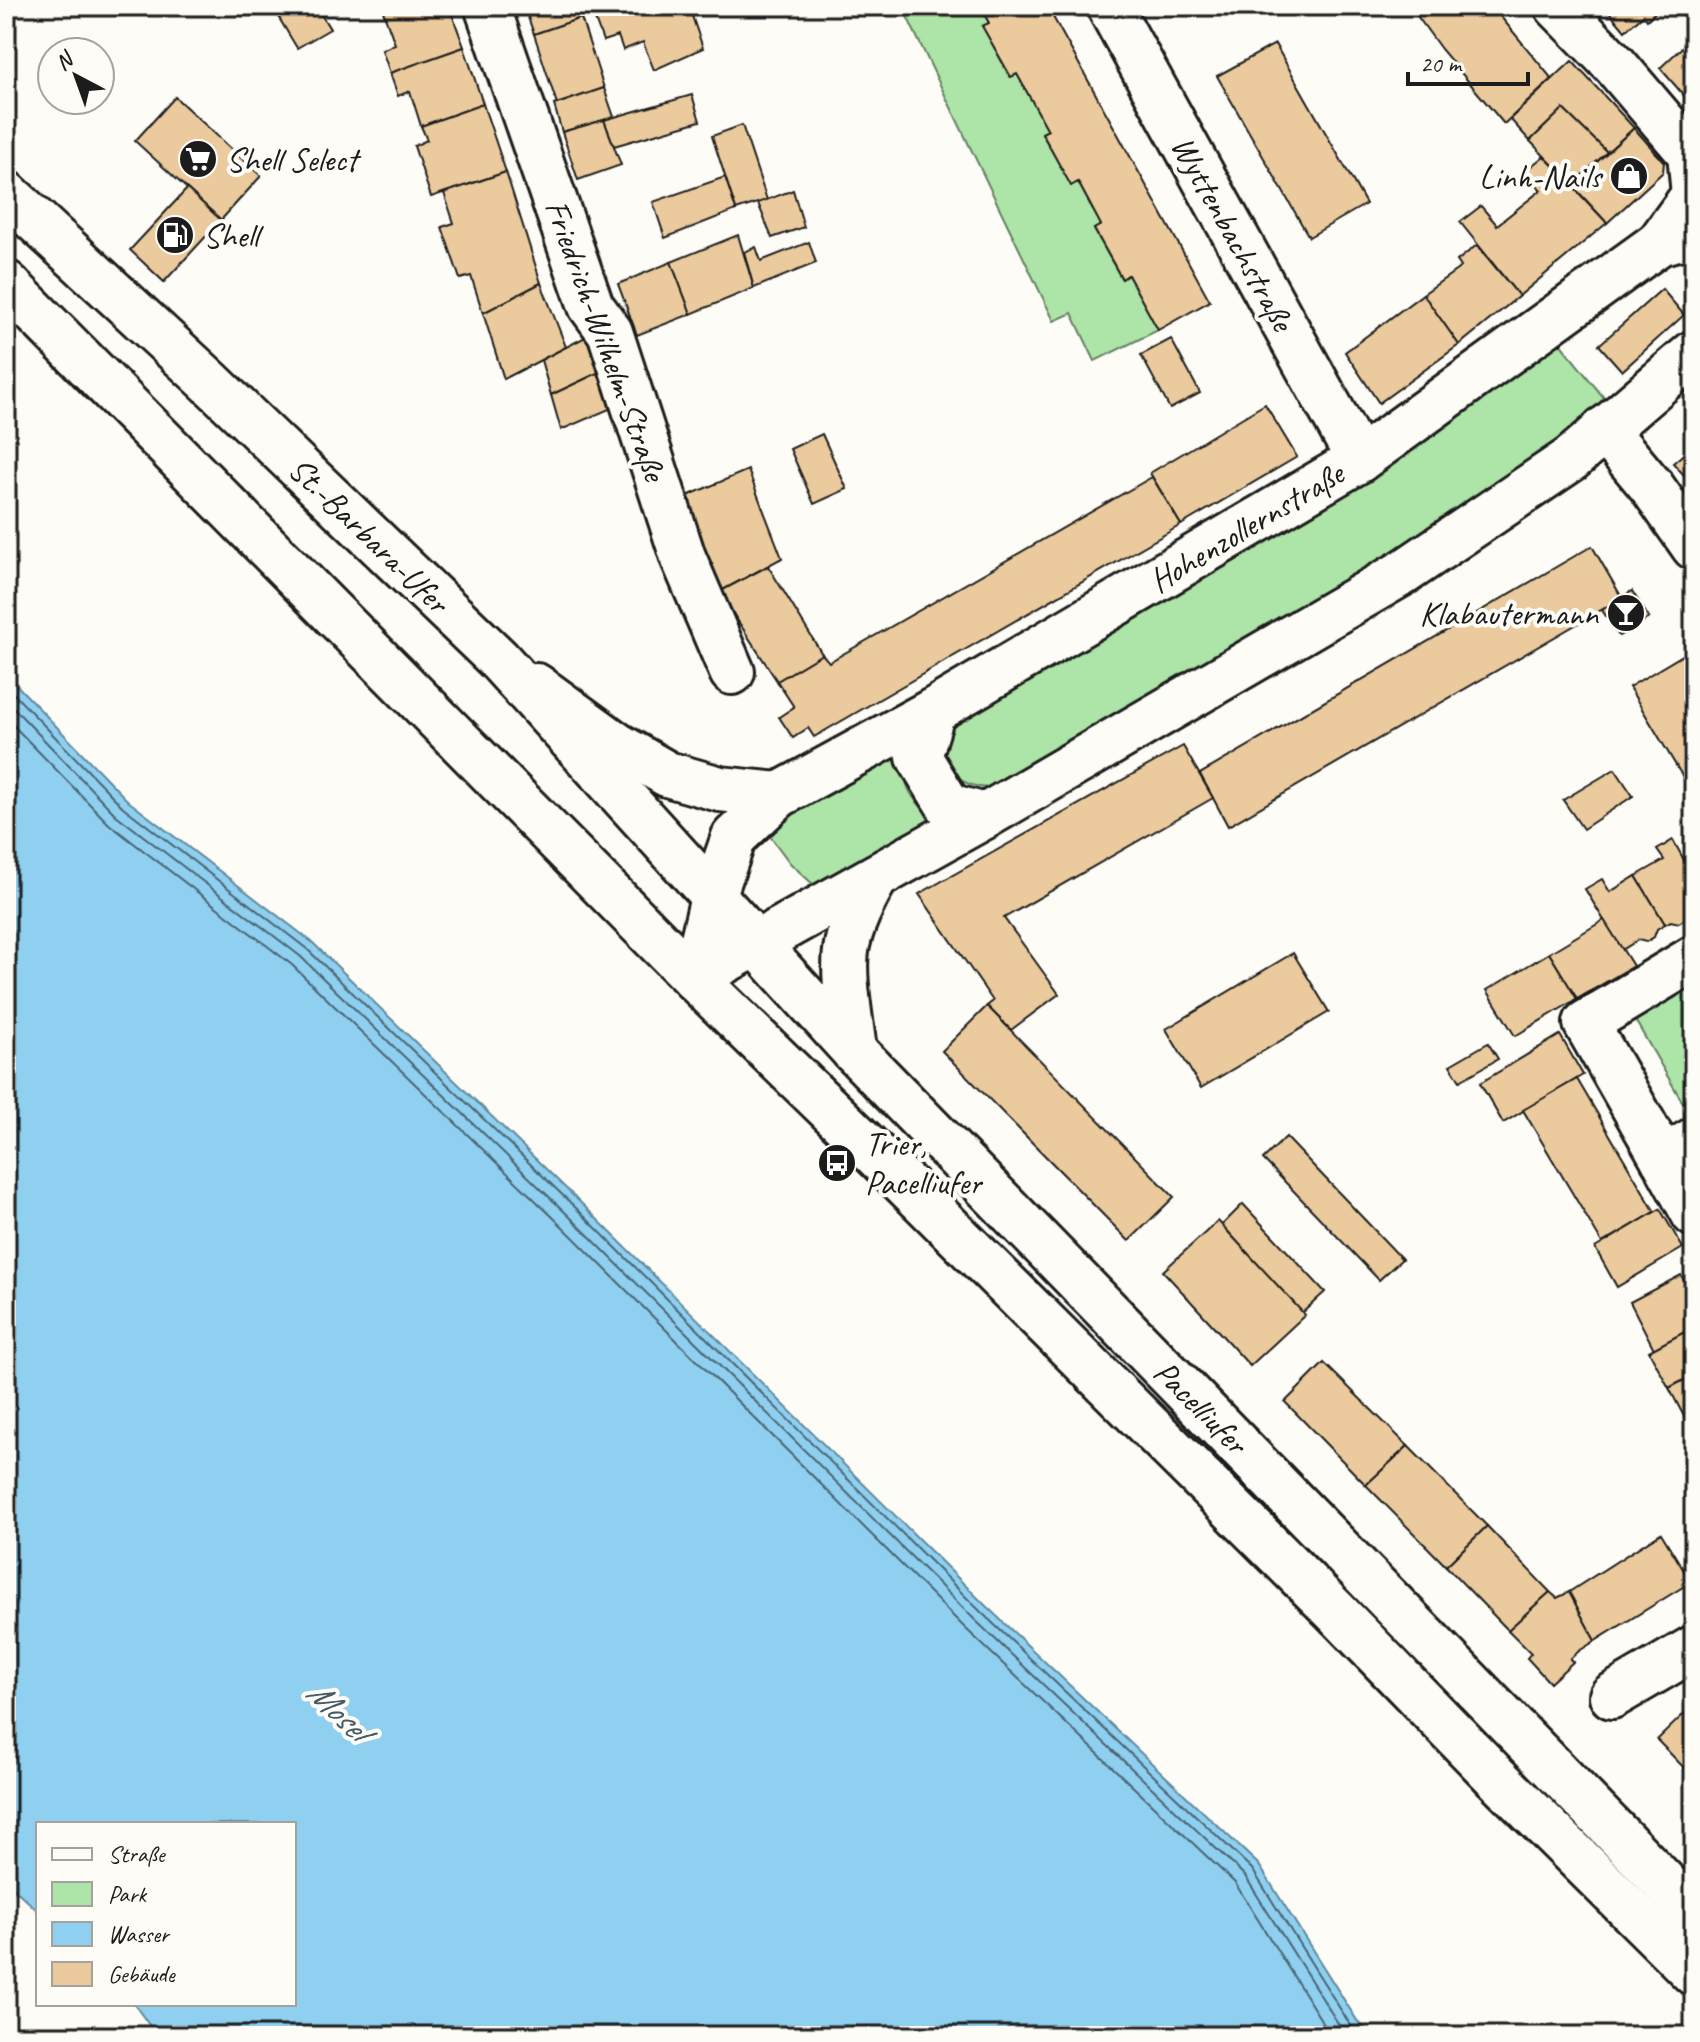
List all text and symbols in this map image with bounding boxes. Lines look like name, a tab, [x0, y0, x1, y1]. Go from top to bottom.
north arrow	[36, 36, 116, 116]
scale bar	[1408, 36, 1528, 86]
text: N	[49, 44, 80, 77]
text: 20 m	[1420, 49, 1463, 79]
street label: Wyttenbachstraße	[1162, 128, 1306, 341]
supermarket icon: Shell Select	[177, 138, 219, 180]
place label: Shell Select	[226, 138, 362, 181]
place label: Linh-Nails	[1479, 155, 1603, 198]
shop icon: Linh-Nails	[1608, 155, 1650, 197]
street label: Friedrich-Wilhelm-Straße	[535, 194, 678, 489]
fuel station icon: Shell	[154, 214, 196, 256]
place label: Shell	[203, 214, 265, 257]
street label: St.-Barbara-Ufer	[279, 448, 460, 624]
street label: Hohenzollernstraße	[1141, 451, 1354, 602]
place label: Klabautermann	[1420, 592, 1600, 635]
bar icon: Klabautermann	[1605, 592, 1647, 634]
place label: Trier, Pacelliufer	[865, 1122, 984, 1204]
bus stop icon: Trier, Pacelliufer	[816, 1142, 858, 1184]
street label: Pacelliufer	[1145, 1351, 1259, 1465]
water label: Mosel	[297, 1670, 387, 1759]
legend	[36, 1822, 296, 2006]
text: Straße	[108, 1839, 167, 1869]
text: Park	[108, 1879, 148, 1909]
text: Wasser	[108, 1919, 171, 1949]
text: Gebäude	[108, 1959, 177, 1989]

